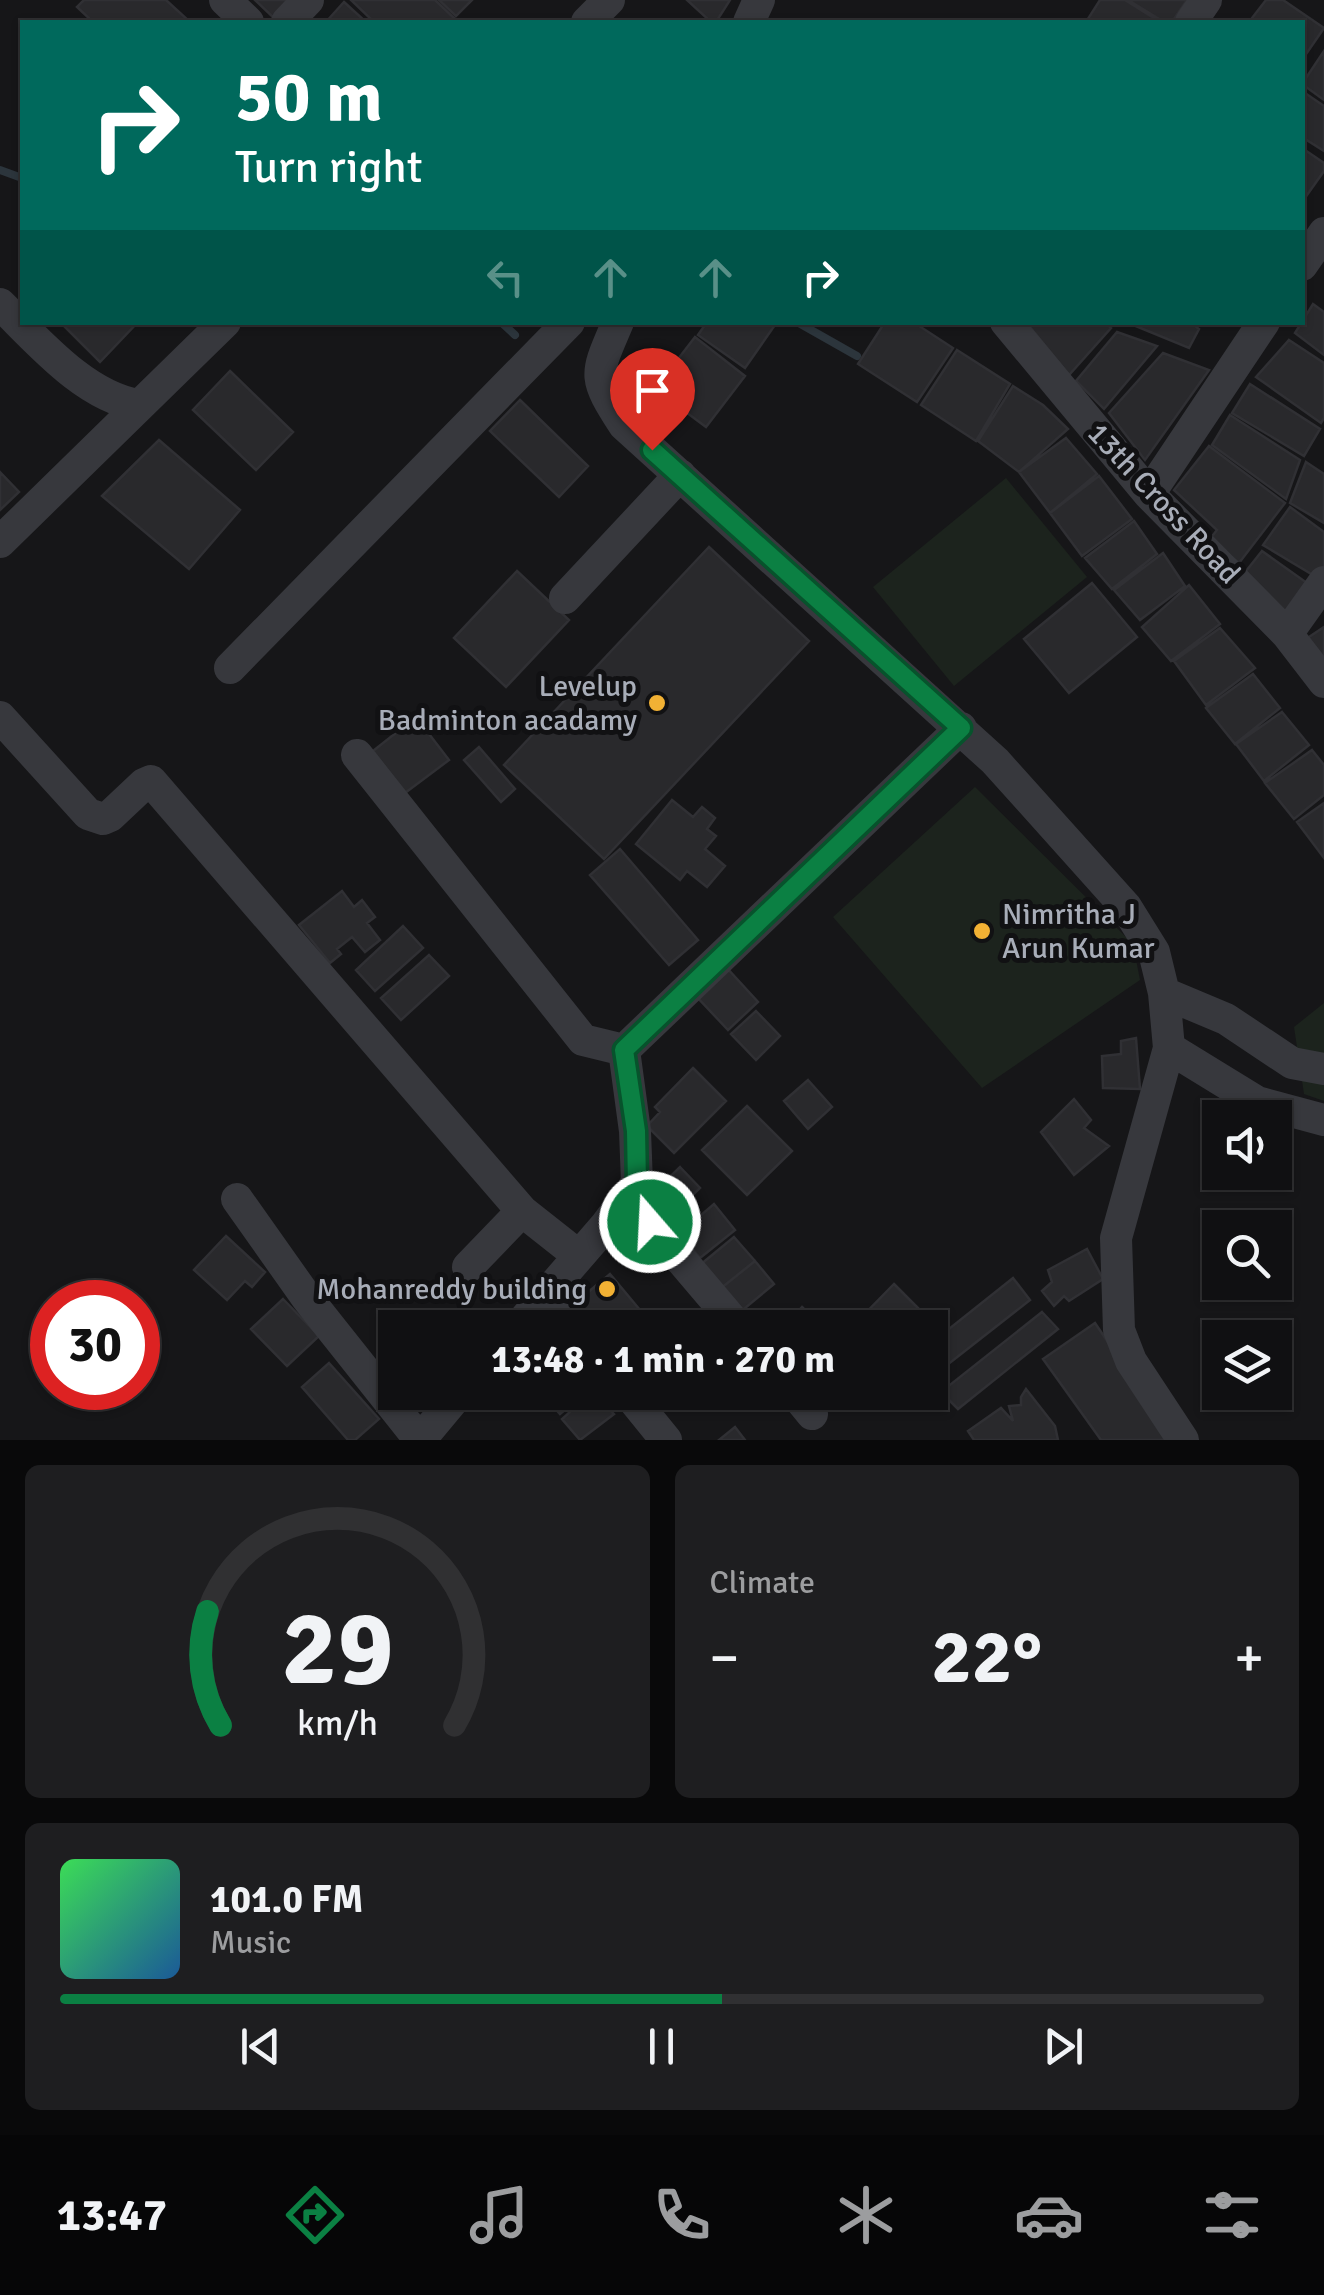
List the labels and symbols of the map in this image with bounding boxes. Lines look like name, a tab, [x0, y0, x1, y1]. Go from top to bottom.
pin	[610, 348, 695, 451]
street label: 13th Cross Road	[1079, 415, 1248, 592]
place label: Levelup Badminton acadamy	[378, 668, 637, 739]
marker: Levelup Badminton acadamy	[646, 692, 668, 714]
place label: Nimritha J Arun Kumar	[1002, 896, 1155, 967]
marker: Nimritha J Arun Kumar	[971, 920, 993, 942]
position arrow	[598, 1170, 702, 1274]
place label: Mohanreddy building	[316, 1271, 587, 1308]
marker: Mohanreddy building	[596, 1278, 618, 1300]
speed limit sign: 30	[30, 1280, 160, 1410]

